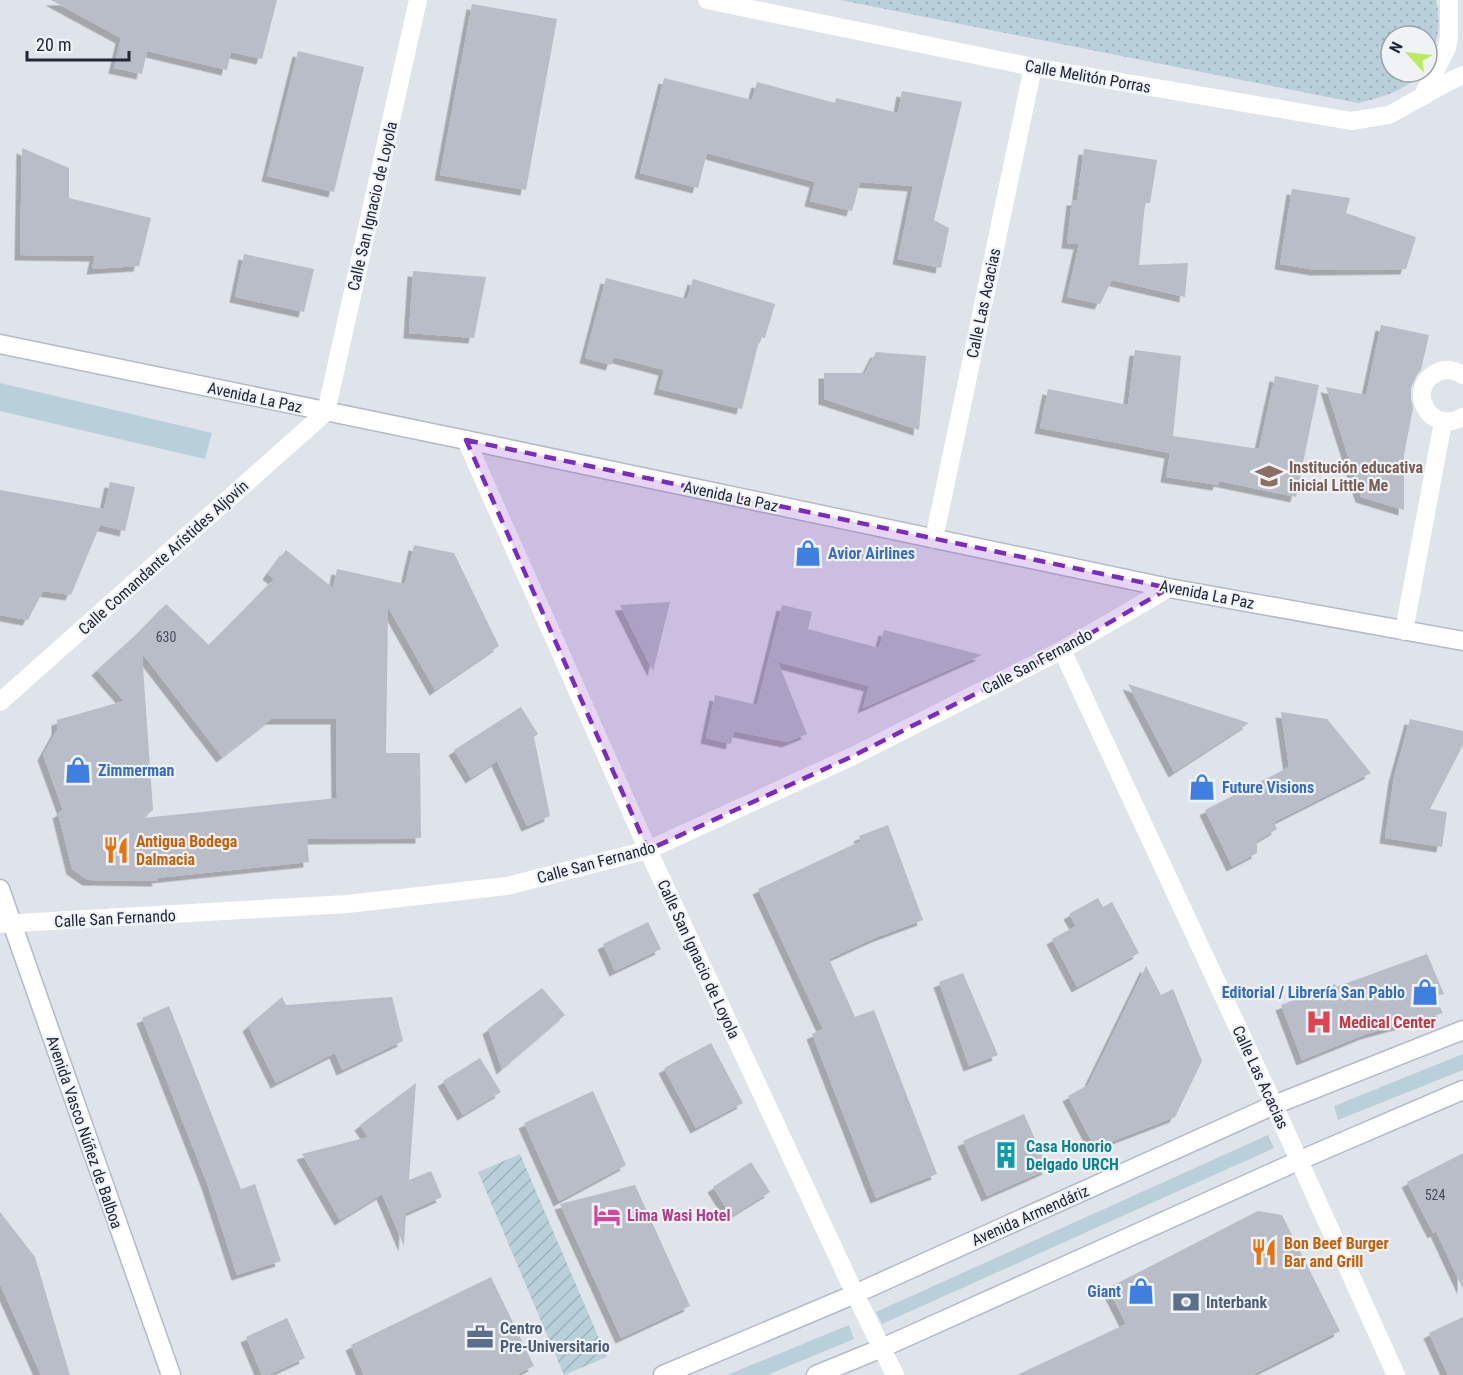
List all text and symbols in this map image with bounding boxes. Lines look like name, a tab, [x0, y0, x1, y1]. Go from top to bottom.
scale bar	[27, 24, 129, 62]
north arrow	[1379, 24, 1439, 84]
text: 20 m	[36, 34, 71, 55]
text: N	[1385, 39, 1407, 56]
street label: Calle Melitón Porras	[1024, 56, 1152, 97]
street label: Calle San Ignacio de Loyola	[344, 120, 401, 293]
street label: Calle Las Acacias	[963, 246, 1004, 360]
street label: Avenida La Paz	[206, 378, 304, 417]
place label: Institución educativa inicial Little Me	[1289, 458, 1423, 495]
school or university icon: Institución educativa inicial Little Me	[1254, 461, 1284, 491]
street label: Calle Comandante Arístides Aljovín	[75, 476, 252, 639]
street label: Avenida La Paz	[682, 477, 780, 516]
shop icon: Avior Airlines	[793, 538, 823, 568]
place label: Avior Airlines	[828, 544, 915, 563]
street label: Avenida La Paz	[1158, 576, 1256, 613]
street label: Calle San Fernando	[979, 624, 1095, 698]
house number: 630	[156, 629, 176, 645]
shop icon: Zimmerman	[63, 755, 93, 785]
place label: Zimmerman	[98, 761, 175, 780]
shop icon: Future Visions	[1187, 772, 1217, 802]
place label: Future Visions	[1222, 778, 1314, 797]
place label: Antigua Bodega Dalmacia	[136, 832, 238, 869]
restaurant icon: Antigua Bodega Dalmacia	[101, 835, 131, 865]
street label: Calle San Fernando	[535, 838, 657, 887]
street label: Calle San Ignacio de Loyola	[653, 877, 744, 1042]
street label: Calle San Fernando	[54, 906, 176, 931]
shop icon: Editorial / Librería San Pablo	[1410, 977, 1440, 1007]
place label: Editorial / Librería San Pablo	[1222, 983, 1405, 1002]
hospital icon: Medical Center	[1304, 1007, 1334, 1037]
place label: Medical Center	[1339, 1013, 1436, 1032]
street label: Calle Las Acacias	[1228, 1023, 1293, 1132]
street label: Avenida Vasco Núñez de Balboa	[43, 1033, 127, 1231]
place label: Casa Honorio Delgado URCH	[1026, 1137, 1119, 1174]
building icon: Casa Honorio Delgado URCH	[991, 1140, 1021, 1170]
street label: Avenida Armendáriz	[969, 1181, 1092, 1250]
house number: 524	[1425, 1187, 1445, 1203]
hotel icon: Lima Wasi Hotel	[592, 1200, 622, 1230]
place label: Lima Wasi Hotel	[627, 1206, 730, 1225]
place label: Bon Beef Burger Bar and Grill	[1284, 1234, 1389, 1271]
restaurant icon: Bon Beef Burger Bar and Grill	[1249, 1237, 1279, 1267]
shop icon: Giant	[1126, 1276, 1156, 1306]
place label: Giant	[1087, 1282, 1121, 1301]
bank icon: Interbank	[1171, 1287, 1201, 1317]
place label: Interbank	[1206, 1293, 1267, 1312]
place label: Centro Pre-Universitario	[500, 1319, 610, 1356]
office icon: Centro Pre-Universitario	[465, 1322, 495, 1352]

